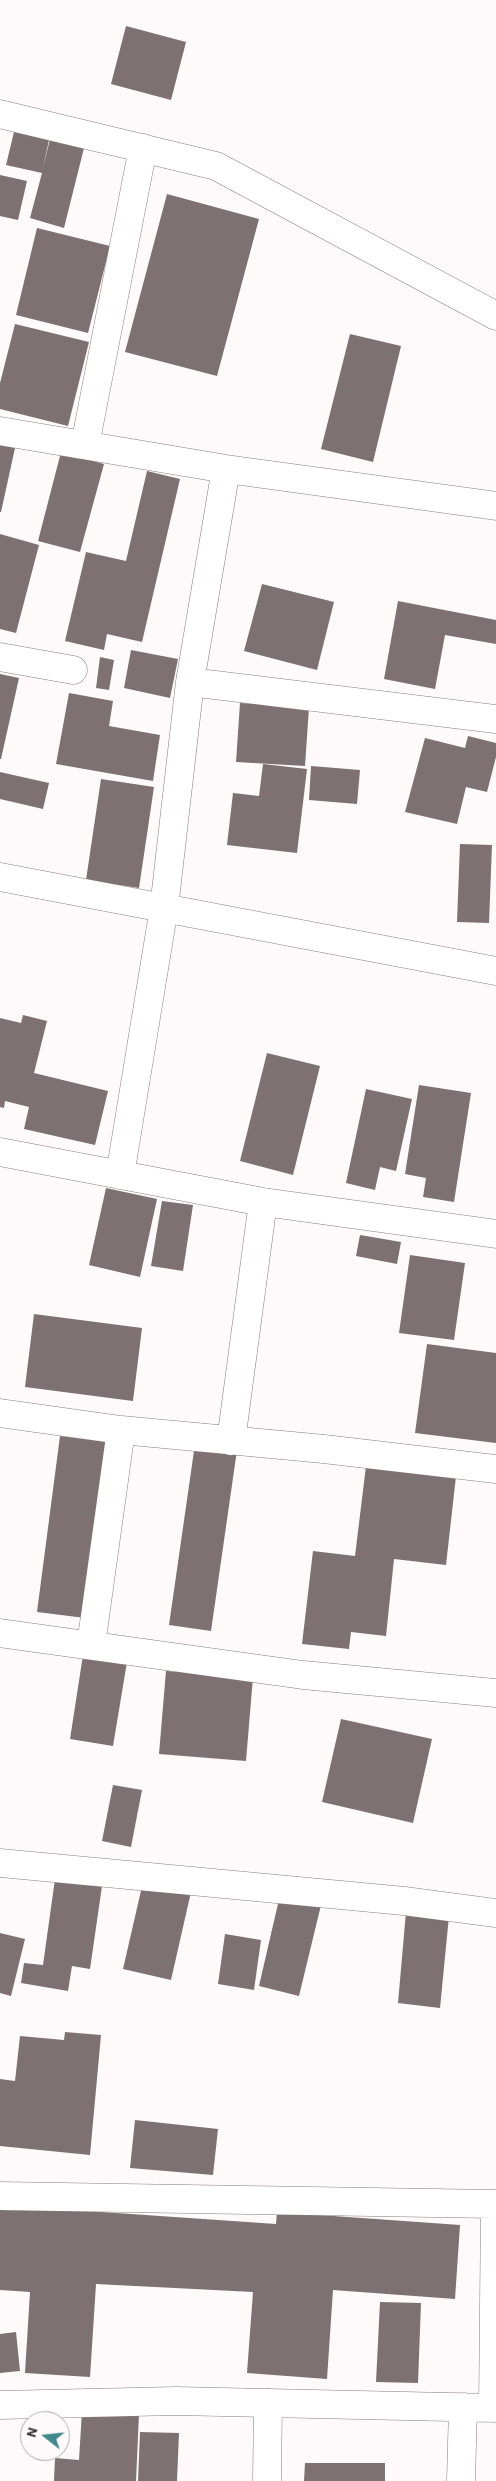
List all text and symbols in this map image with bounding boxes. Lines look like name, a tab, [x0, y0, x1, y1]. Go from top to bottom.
north arrow	[20, 2411, 70, 2461]
text: N	[22, 2425, 41, 2439]

